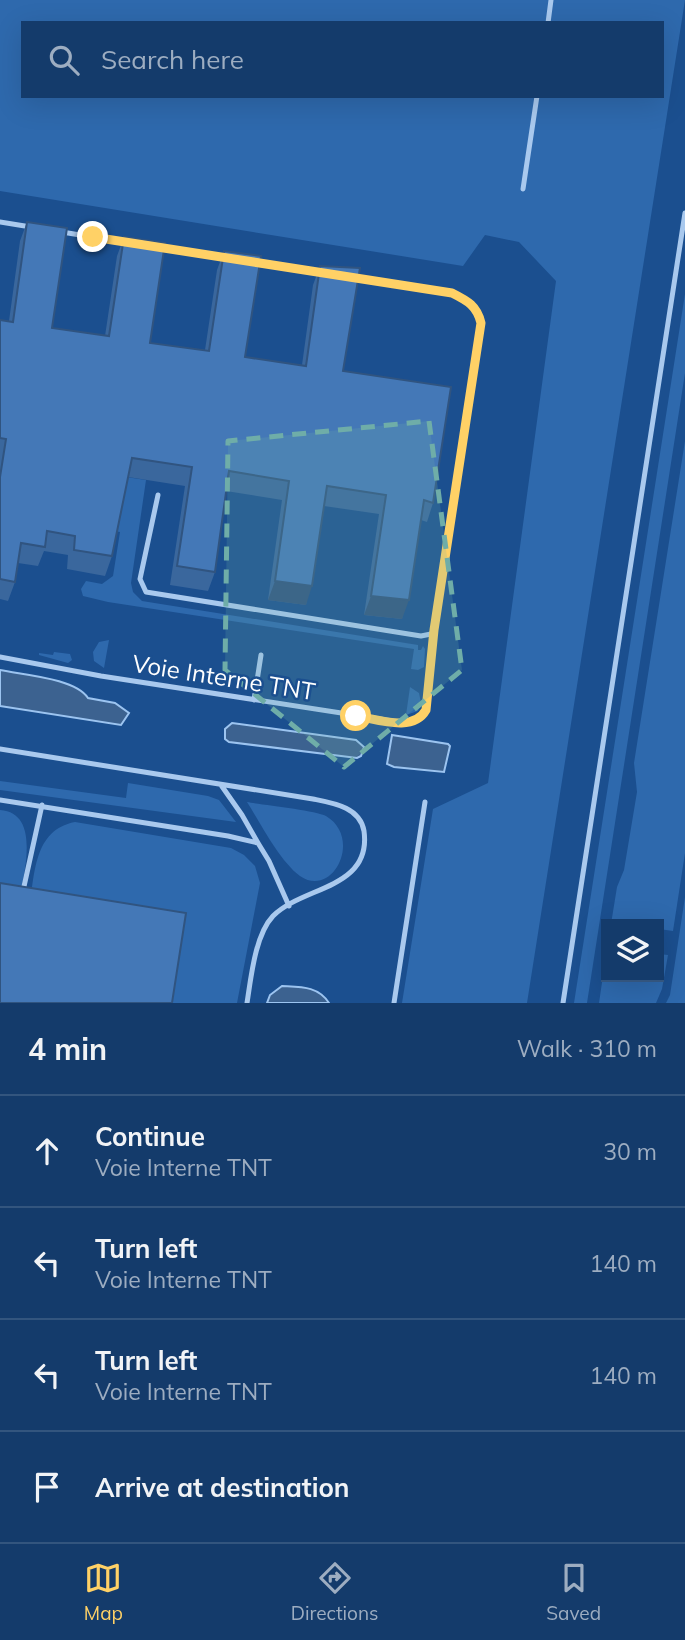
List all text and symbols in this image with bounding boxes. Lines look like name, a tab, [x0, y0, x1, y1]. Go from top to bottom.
search box	[21, 21, 664, 98]
icon: search	[45, 41, 83, 79]
text: Search here	[101, 43, 244, 76]
route end	[77, 221, 108, 252]
street label: Voie Interne TNT	[130, 648, 318, 706]
route start	[340, 700, 371, 731]
map controls	[601, 919, 664, 982]
button: layers	[601, 919, 664, 982]
text: 4 min	[28, 1030, 107, 1068]
text: Walk · 310 m	[517, 1034, 657, 1063]
text: Continue	[95, 1120, 205, 1153]
icon: ahead	[28, 1132, 66, 1170]
text: 30 m	[603, 1137, 657, 1166]
text: Voie Interne TNT	[95, 1153, 272, 1182]
text: Turn left	[95, 1232, 197, 1265]
icon: left	[28, 1244, 66, 1282]
text: 140 m	[589, 1249, 657, 1278]
text: Voie Interne TNT	[95, 1265, 272, 1294]
text: Turn left	[95, 1344, 197, 1377]
icon: left	[28, 1356, 66, 1394]
text: 140 m	[589, 1361, 657, 1390]
text: Voie Interne TNT	[95, 1377, 272, 1406]
icon: arrive	[28, 1468, 66, 1506]
text: Arrive at destination	[95, 1471, 350, 1504]
tab: Map	[84, 1559, 123, 1625]
tab: Directions	[291, 1559, 379, 1625]
tab: Saved	[546, 1559, 601, 1625]

